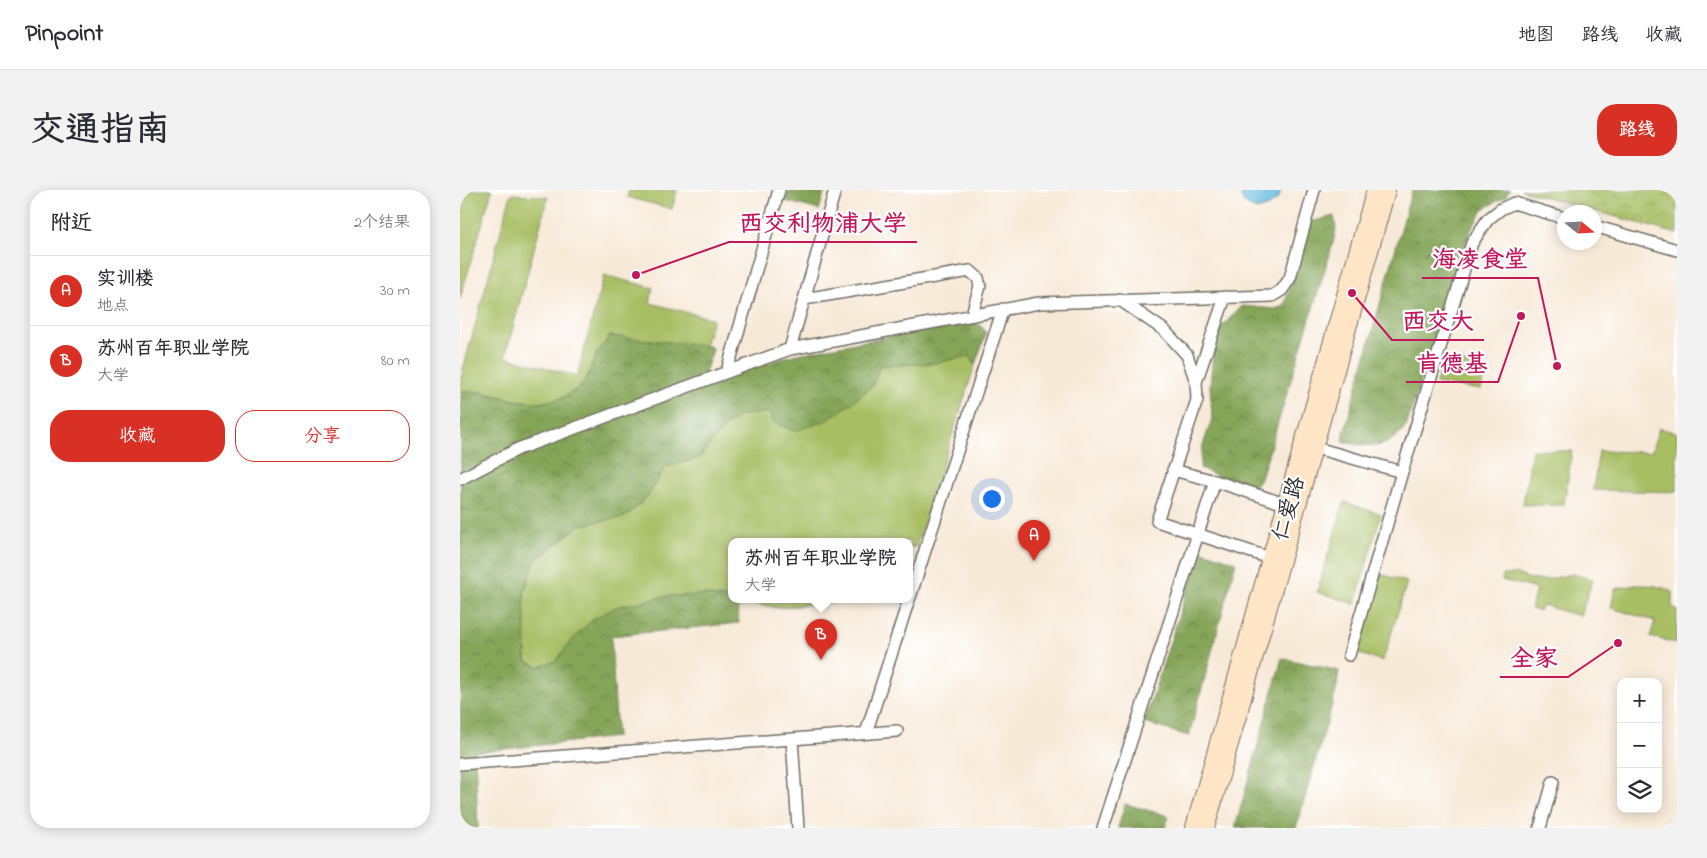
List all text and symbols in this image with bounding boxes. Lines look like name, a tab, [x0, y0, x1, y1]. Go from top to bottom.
text: Pinpoint	[25, 17, 103, 52]
text: 地图	[1518, 23, 1554, 49]
text: 路线	[1582, 23, 1618, 49]
text: 收藏	[1646, 23, 1682, 49]
button: 路线	[1597, 104, 1677, 156]
text: 交通指南	[30, 106, 170, 157]
callout: 西交利物浦大学	[729, 203, 917, 242]
north arrow	[1557, 205, 1602, 250]
text: 西交利物浦大学	[739, 208, 907, 243]
text: 附近	[50, 209, 92, 239]
text: 2个结果	[354, 211, 410, 235]
callout: 海凌食堂	[1422, 239, 1538, 278]
text: 海凌食堂	[1432, 244, 1528, 279]
text: 实训楼	[97, 266, 154, 293]
text: A	[61, 279, 71, 303]
text: 30 m	[380, 279, 410, 303]
text: 地点	[97, 294, 129, 318]
callout: 西交大	[1392, 301, 1484, 340]
text: 西交大	[1402, 306, 1474, 341]
text: 苏州百年职业学院	[97, 336, 249, 363]
callout: 肯德基	[1406, 343, 1498, 382]
text: 肯德基	[1416, 348, 1488, 383]
text: B	[61, 349, 71, 373]
text: 80 m	[381, 349, 410, 373]
text: 大学	[97, 364, 129, 388]
button: 收藏	[50, 410, 225, 462]
button: 分享	[235, 410, 410, 462]
street label: 仁爱路	[1266, 473, 1314, 545]
your location	[979, 486, 1005, 512]
pin: A	[1018, 520, 1050, 561]
popup	[728, 538, 913, 603]
text: 苏州百年职业学院	[744, 546, 897, 573]
text: 大学	[744, 574, 777, 598]
pin: B	[805, 619, 837, 660]
callout: 全家	[1500, 638, 1568, 677]
text: 全家	[1510, 643, 1558, 678]
map controls	[1617, 678, 1662, 813]
button: +	[1617, 678, 1662, 723]
button: −	[1617, 723, 1662, 768]
button: layers	[1617, 768, 1662, 813]

